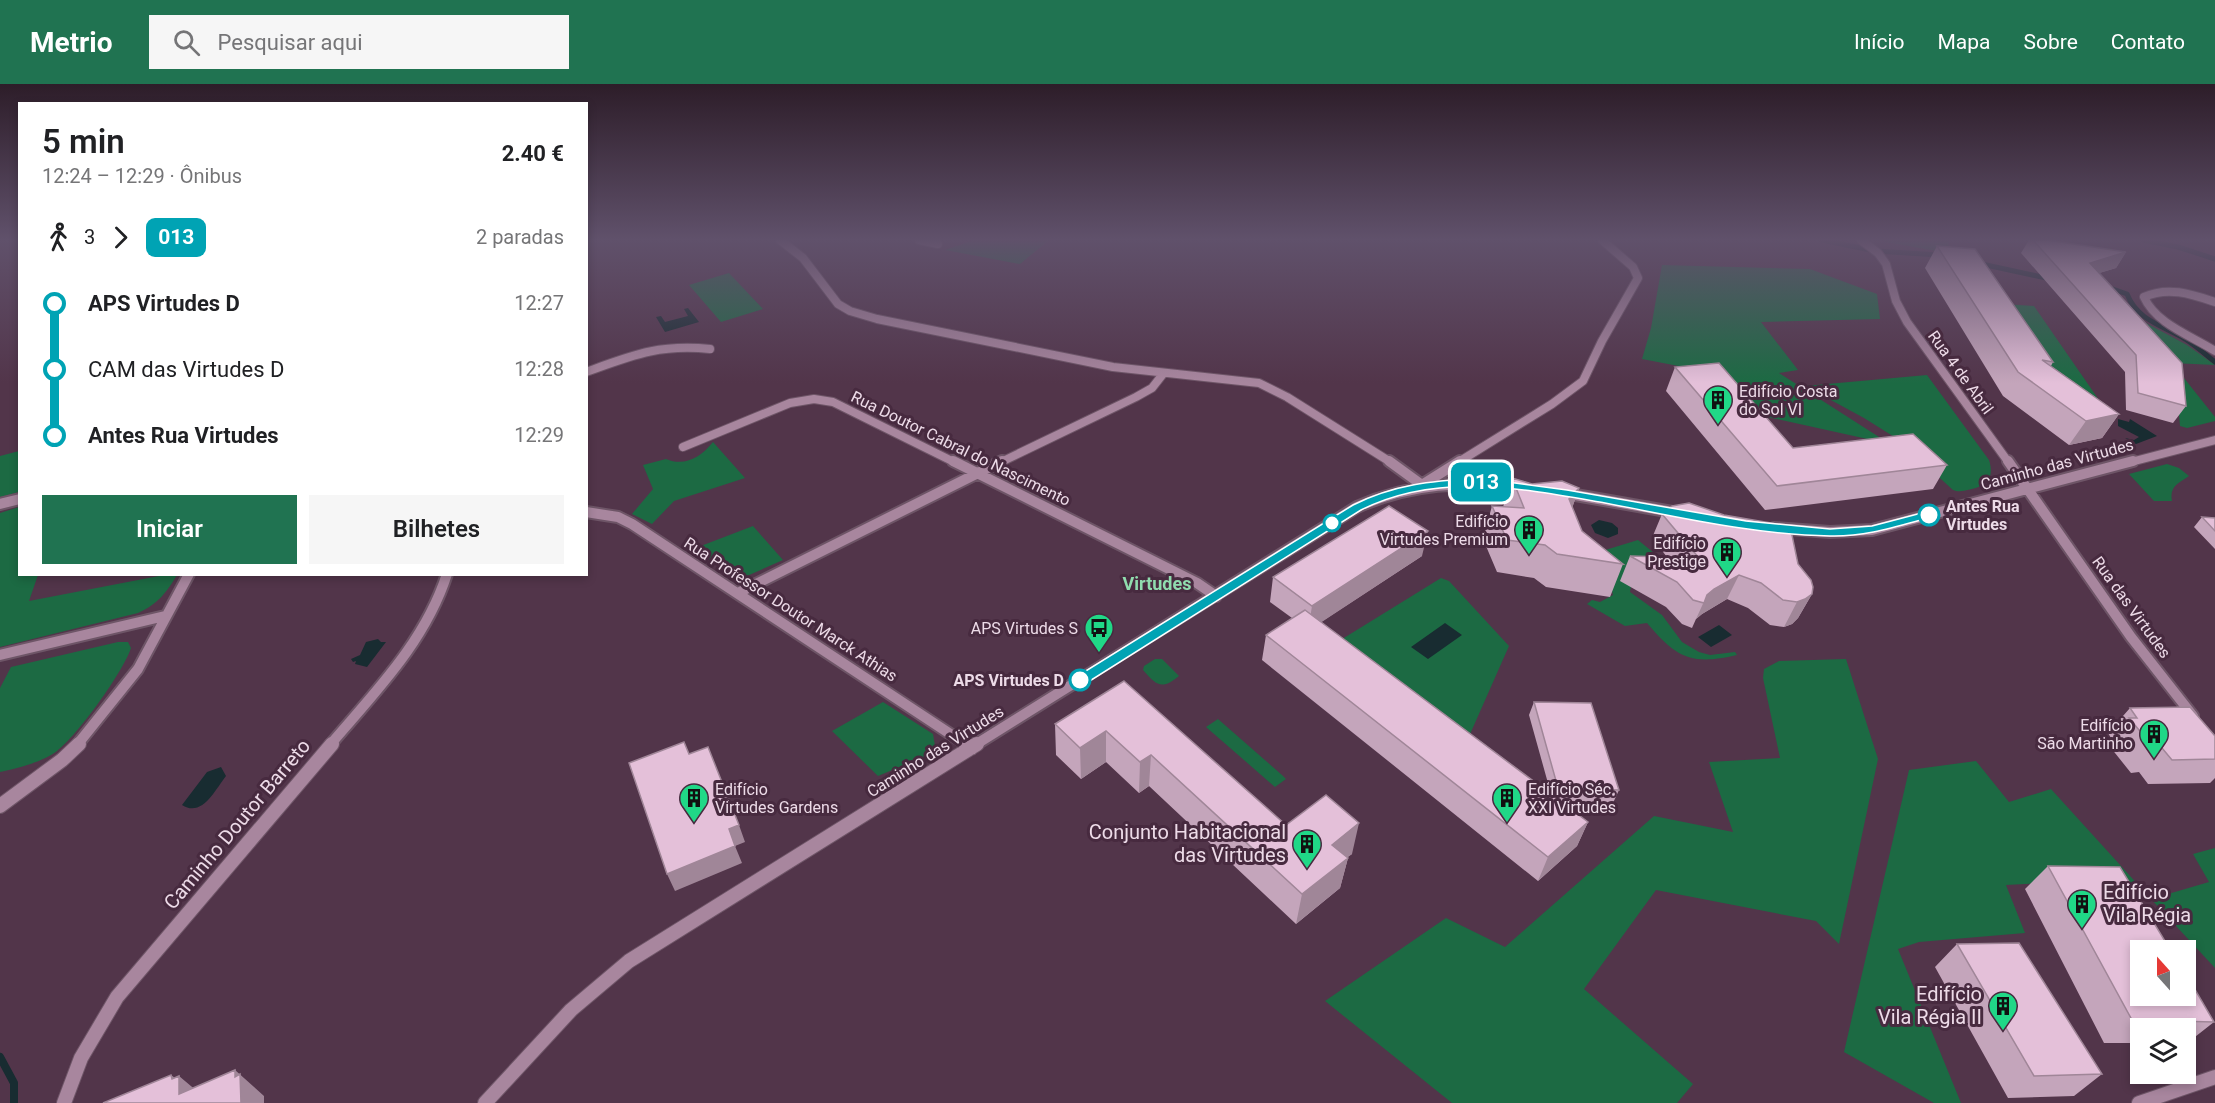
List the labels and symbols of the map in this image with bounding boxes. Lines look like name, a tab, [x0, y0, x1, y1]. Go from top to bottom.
street label: Rua 4 de Abril	[1924, 327, 1997, 418]
place label: Edifício Costa do Sol VI	[1739, 382, 1837, 419]
building icon: Edifício Costa do Sol VI	[1702, 384, 1734, 426]
street label: Rua Doutor Cabral do Nascimento	[848, 387, 1073, 510]
street label: Caminho das Virtudes	[1979, 435, 2136, 494]
line badge: 013	[1446, 462, 1516, 502]
place label: Antes Rua Virtudes	[1946, 497, 2020, 534]
marker: Antes Rua Virtudes	[1918, 504, 1940, 526]
place label: Edifício Virtudes Premium	[1380, 512, 1508, 549]
unlabelled marker	[1323, 514, 1341, 532]
building icon: Edifício Virtudes Premium	[1513, 514, 1545, 556]
street label: Rua Professor Doutor Marck Athias	[681, 533, 901, 686]
place label: Edifício Prestige	[1647, 534, 1706, 571]
building icon: Edifício Prestige	[1711, 536, 1743, 578]
street label: Rua das Virtudes	[2088, 553, 2175, 662]
district label: Virtudes	[1123, 573, 1191, 594]
bus stop icon: APS Virtudes S	[1083, 612, 1115, 654]
place label: APS Virtudes S	[971, 619, 1078, 638]
marker: APS Virtudes D	[1069, 669, 1091, 691]
place label: APS Virtudes D	[954, 671, 1064, 690]
street label: Caminho das Virtudes	[863, 702, 1007, 801]
place label: Edifício São Martinho	[2037, 716, 2133, 753]
building icon: Edifício São Martinho	[2138, 718, 2170, 760]
street label: Caminho Doutor Barreto	[159, 734, 315, 914]
place label: Edifício Virtudes Gardens	[715, 780, 838, 817]
place label: Edifício Séc. XXI Virtudes	[1528, 780, 1616, 817]
building icon: Edifício Virtudes Gardens	[678, 782, 710, 824]
building icon: Edifício Séc. XXI Virtudes	[1491, 782, 1523, 824]
place label: Conjunto Habitacional das Virtudes	[1089, 820, 1286, 867]
building icon: Conjunto Habitacional das Virtudes	[1291, 828, 1323, 870]
place label: Edifício Vila Régia	[2103, 880, 2191, 927]
building icon: Edifício Vila Régia	[2066, 888, 2098, 930]
north arrow	[2130, 940, 2196, 1006]
place label: Edifício Vila Régia II	[1878, 982, 1982, 1029]
building icon: Edifício Vila Régia II	[1987, 990, 2019, 1032]

